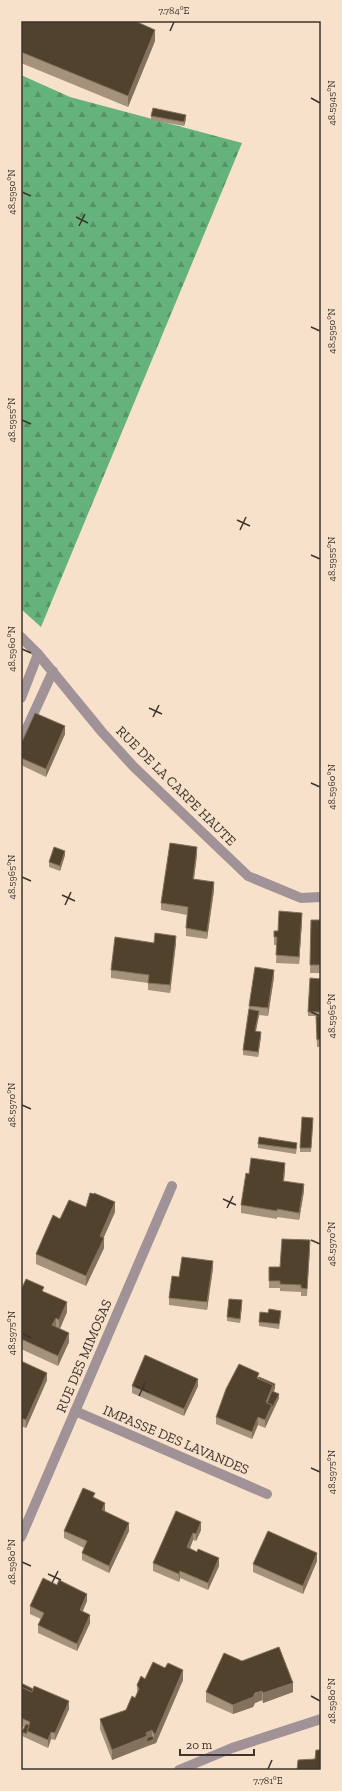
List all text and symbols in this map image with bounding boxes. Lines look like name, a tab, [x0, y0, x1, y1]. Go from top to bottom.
text: 7.784°E	[159, 5, 190, 17]
text: 48.5945°N	[326, 80, 338, 126]
text: 48.5950°N	[6, 169, 18, 215]
text: 48.5950°N	[326, 308, 338, 354]
text: 48.5955°N	[6, 397, 18, 442]
text: 48.5955°N	[326, 536, 338, 581]
text: 48.5960°N	[6, 626, 18, 672]
street label: RUE DE LA CARPE HAUTE	[113, 723, 239, 849]
text: 48.5960°N	[326, 764, 338, 810]
text: 48.5965°N	[6, 854, 18, 899]
text: 48.5965°N	[326, 993, 338, 1038]
text: 48.5970°N	[6, 1082, 18, 1128]
text: 48.5970°N	[326, 1221, 338, 1267]
street label: RUE DES MIMOSAS	[52, 1297, 116, 1415]
text: 48.5975°N	[6, 1310, 18, 1355]
street label: IMPASSE DES LAVANDES	[100, 1402, 252, 1478]
text: 48.5975°N	[326, 1449, 338, 1494]
text: 48.5980°N	[6, 1539, 18, 1585]
text: 48.5980°N	[326, 1678, 338, 1724]
scale bar	[180, 1731, 254, 1757]
text: 20 m	[186, 1738, 213, 1752]
text: 7.781°E	[253, 1775, 283, 1787]

